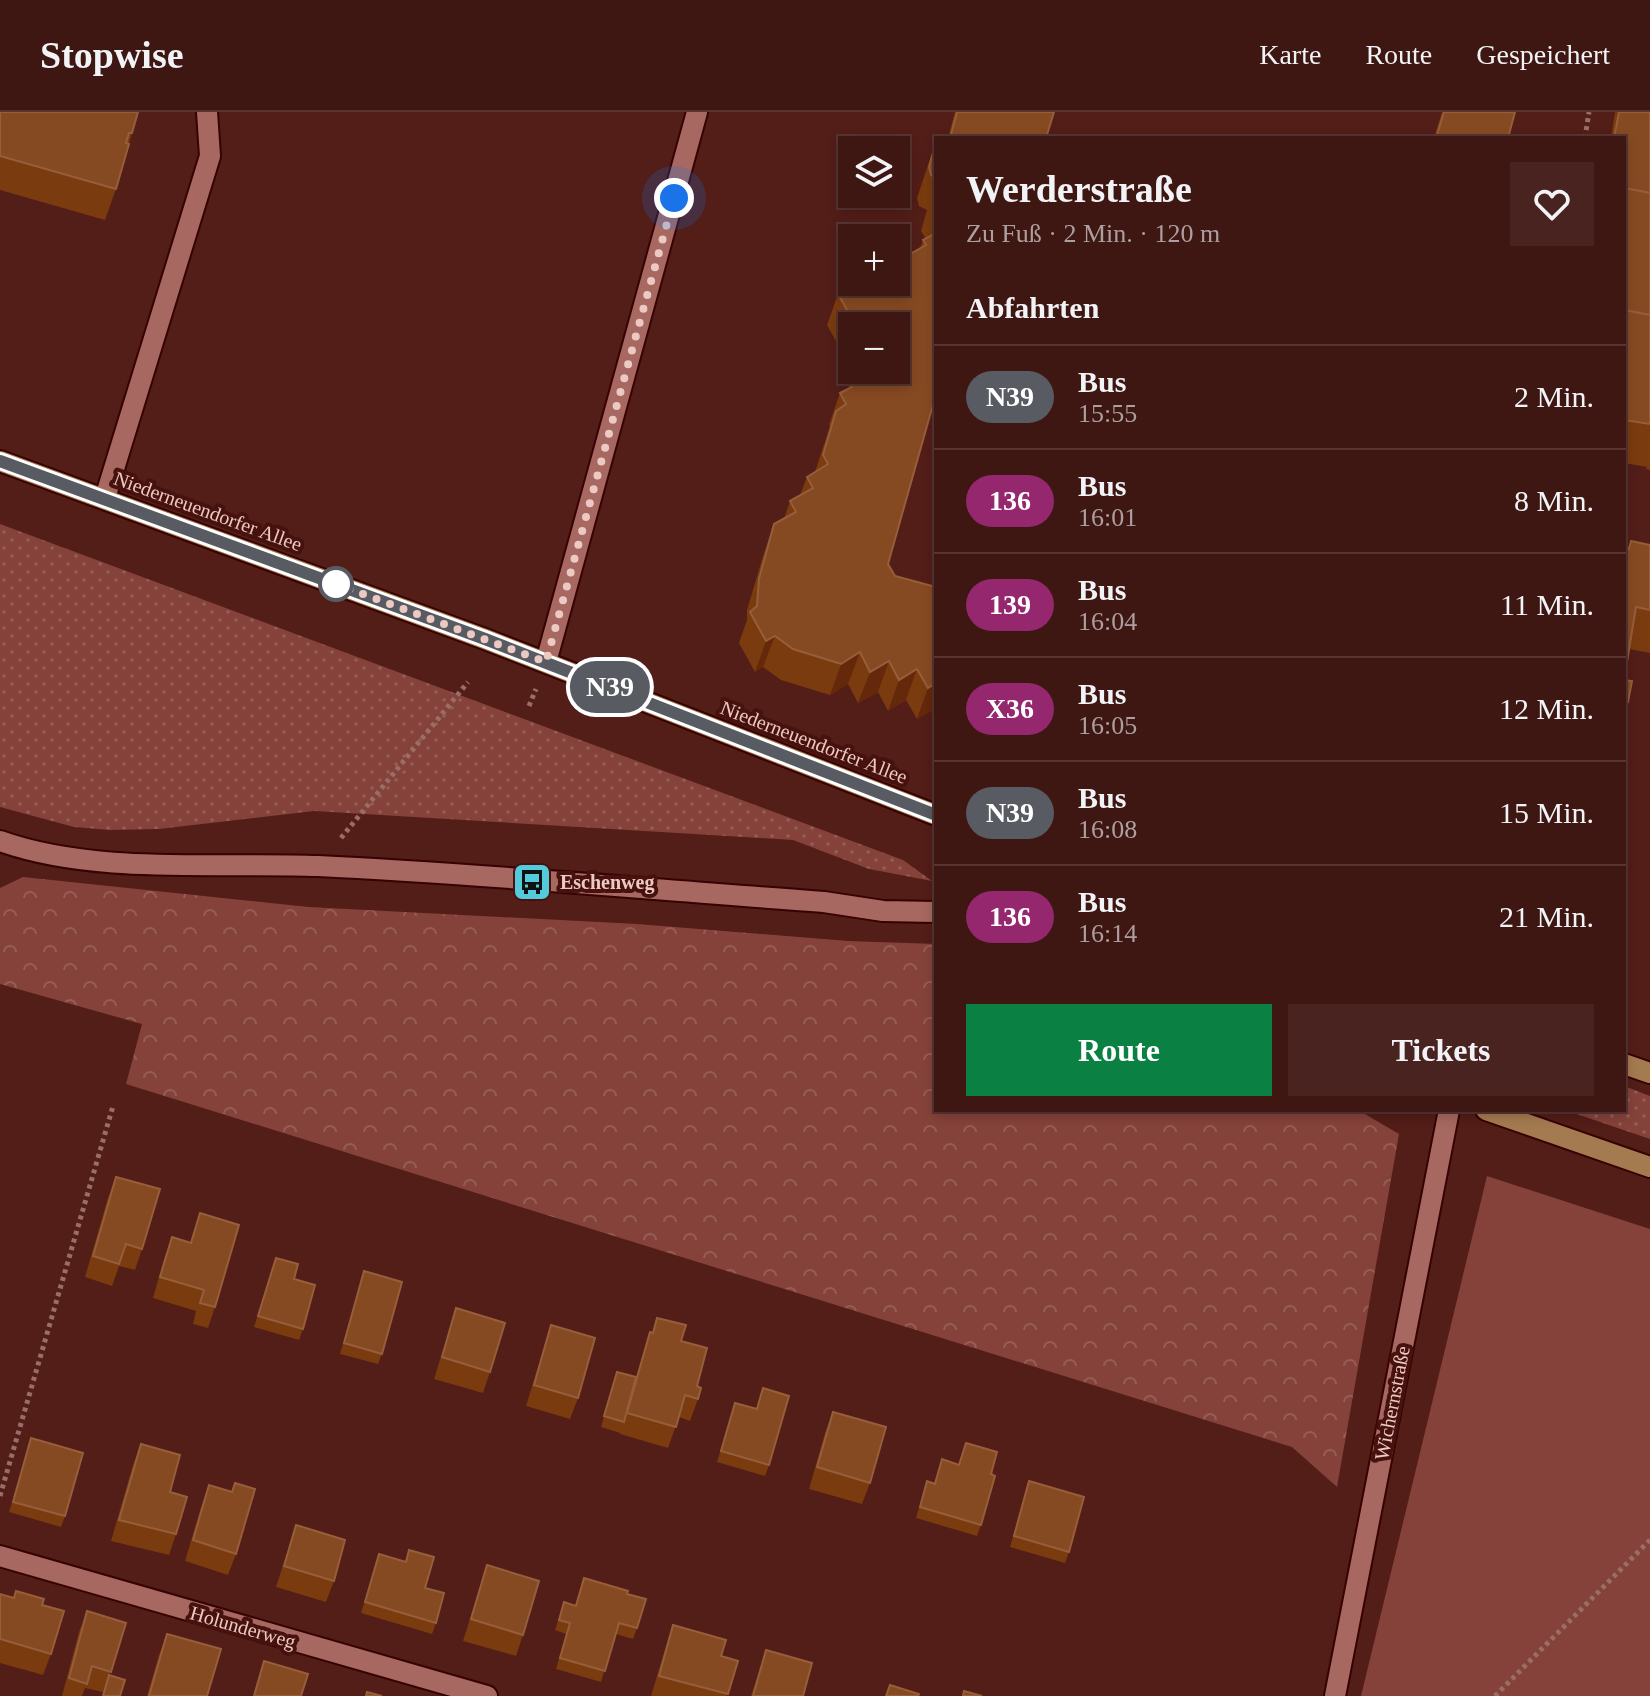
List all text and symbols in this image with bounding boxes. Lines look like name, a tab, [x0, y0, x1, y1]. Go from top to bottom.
text: Stopwise	[40, 34, 184, 76]
text: Karte	[1259, 39, 1321, 70]
text: Route	[1365, 39, 1432, 70]
text: Gespeichert	[1476, 39, 1610, 70]
map controls	[838, 136, 910, 384]
button: layers	[838, 136, 910, 208]
button: heart	[1510, 162, 1594, 246]
text: Werderstraße	[966, 168, 1192, 210]
your location	[654, 178, 694, 218]
text: Zu Fuß · 2 Min. · 120 m	[966, 219, 1220, 248]
button: +	[838, 224, 910, 296]
text: Abfahrten	[966, 291, 1099, 324]
button: −	[838, 312, 910, 384]
text: Bus	[1078, 365, 1126, 398]
text: 2 Min.	[1514, 380, 1594, 413]
text: N39	[986, 381, 1034, 412]
text: 15:55	[1078, 399, 1137, 428]
street label: Niederneuendorfer Allee	[111, 467, 305, 555]
text: Bus	[1078, 469, 1126, 502]
text: 8 Min.	[1514, 484, 1594, 517]
text: 136	[989, 485, 1031, 516]
text: 16:01	[1078, 503, 1137, 532]
unlabelled marker	[319, 567, 353, 601]
text: Bus	[1078, 573, 1126, 606]
text: 11 Min.	[1500, 588, 1594, 621]
text: 139	[989, 589, 1031, 620]
text: 16:04	[1078, 607, 1137, 636]
line badge: N39	[564, 661, 656, 713]
text: N39	[586, 671, 634, 702]
text: Bus	[1078, 677, 1126, 710]
text: 12 Min.	[1499, 692, 1594, 725]
text: X36	[986, 693, 1034, 724]
street label: Niederneuendorfer Allee	[718, 696, 911, 788]
text: 16:05	[1078, 711, 1137, 740]
text: Bus	[1078, 781, 1126, 814]
text: 15 Min.	[1499, 796, 1594, 829]
text: N39	[986, 797, 1034, 828]
text: 16:08	[1078, 815, 1137, 844]
bus stop icon: Eschenweg	[511, 861, 553, 903]
place label: Eschenweg	[560, 871, 654, 894]
text: Bus	[1078, 885, 1126, 918]
text: 21 Min.	[1499, 900, 1594, 933]
text: 136	[989, 901, 1031, 932]
text: 16:14	[1078, 919, 1137, 948]
button: Route	[966, 1004, 1272, 1096]
button: Tickets	[1288, 1004, 1594, 1096]
street label: Wichernstraße	[1370, 1344, 1414, 1462]
street label: Holunderweg	[187, 1601, 298, 1654]

